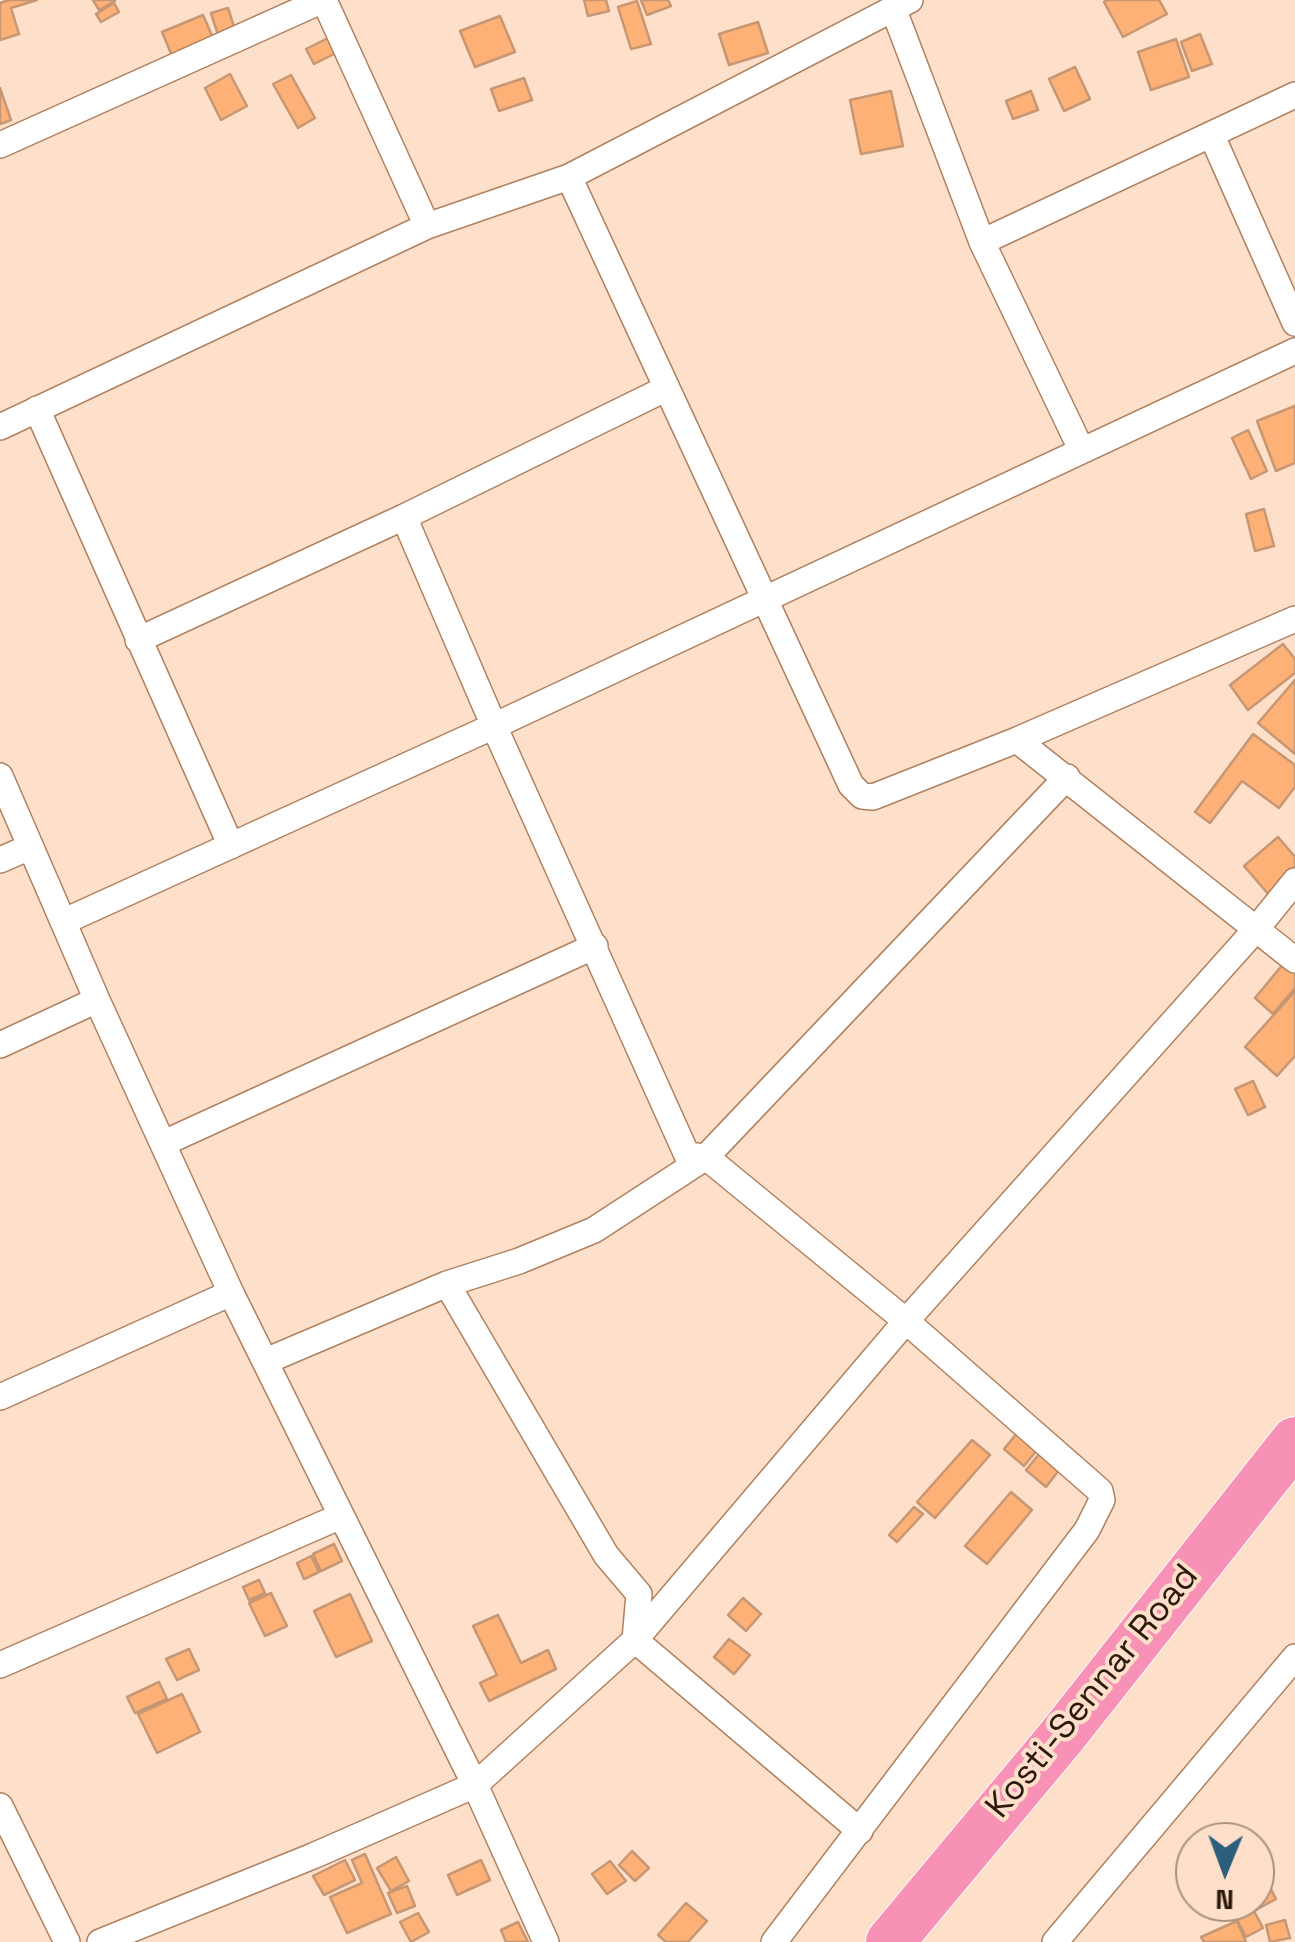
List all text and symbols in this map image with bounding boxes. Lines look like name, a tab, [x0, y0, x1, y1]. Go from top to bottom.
street label: Kosti-Sennar Road	[978, 1557, 1208, 1827]
north arrow	[1175, 1822, 1275, 1922]
text: N	[1215, 1882, 1234, 1918]

